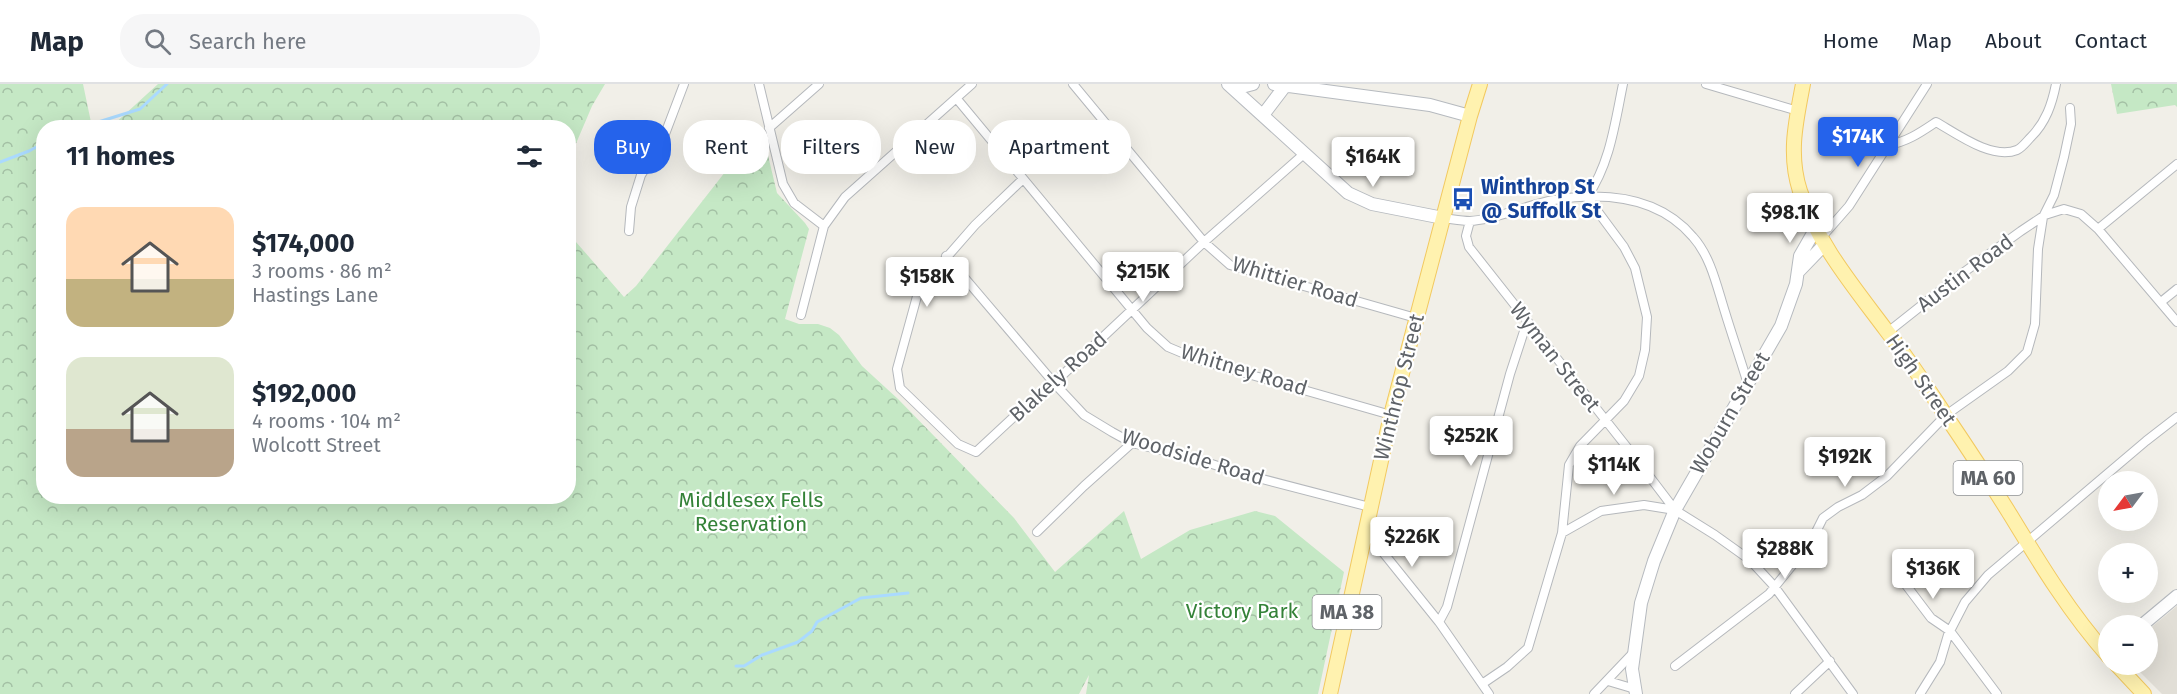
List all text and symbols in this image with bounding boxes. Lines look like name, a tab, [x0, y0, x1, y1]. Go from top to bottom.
search box	[120, 14, 540, 68]
text: Map	[30, 25, 84, 58]
icon: search	[141, 25, 174, 58]
text: Search here	[189, 28, 307, 55]
text: Home	[1823, 28, 1879, 54]
text: Map	[1912, 28, 1952, 54]
text: About	[1985, 28, 2042, 54]
text: Contact	[2075, 28, 2147, 54]
pin: $174K	[1816, 117, 1900, 168]
chip: Buy	[594, 120, 671, 174]
chip: Rent	[683, 120, 769, 174]
chip: Filters	[781, 120, 881, 174]
chip: New	[893, 120, 976, 174]
chip: Apartment	[988, 120, 1131, 174]
text: $174K	[1832, 124, 1884, 148]
pin: $164K	[1331, 137, 1415, 188]
icon: filters	[513, 140, 546, 173]
text: 11 homes	[66, 141, 175, 172]
text: $164K	[1346, 144, 1400, 168]
place label: Winthrop St @ Suffolk St	[1481, 174, 1602, 224]
bus stop icon: Winthrop St @ Suffolk St	[1450, 186, 1476, 212]
pin: $98.1K	[1741, 193, 1839, 244]
text: $98.1K	[1761, 200, 1819, 224]
text: $174,000	[252, 228, 355, 259]
street label: Austin Road	[1912, 228, 2018, 318]
icon: home	[114, 231, 186, 303]
street label: Whittier Road	[1229, 251, 1361, 313]
pin: $215K	[1101, 252, 1185, 303]
pin: $158K	[885, 257, 969, 308]
text: 3 rooms · 86 m²	[252, 259, 392, 283]
text: $215K	[1116, 259, 1170, 283]
text: $158K	[900, 264, 954, 288]
text: Hastings Lane	[252, 283, 378, 307]
street label: Wyman Street	[1504, 297, 1606, 417]
street label: Winthrop Street	[1368, 311, 1430, 463]
street label: Blakely Road	[1004, 326, 1112, 428]
street label: High Street	[1880, 329, 1962, 431]
street label: Whitney Road	[1177, 338, 1311, 402]
street label: Woburn Street	[1684, 347, 1776, 479]
text: $192,000	[252, 378, 356, 409]
icon: home	[114, 381, 186, 453]
text: 4 rooms · 104 m²	[252, 409, 401, 433]
pin: $252K	[1429, 416, 1513, 467]
street label: Woodside Road	[1118, 423, 1268, 491]
text: $252K	[1444, 423, 1498, 447]
text: Wolcott Street	[252, 433, 381, 457]
pin: $192K	[1803, 437, 1887, 488]
text: $192K	[1818, 444, 1872, 468]
pin: $114K	[1572, 445, 1656, 496]
text: $114K	[1588, 452, 1640, 476]
road number: MA 60	[1954, 461, 2022, 495]
north arrow	[2098, 471, 2158, 531]
map controls	[2098, 471, 2158, 675]
park label: Middlesex Fells Reservation	[679, 487, 824, 537]
pin: $226K	[1370, 517, 1454, 568]
text: $226K	[1384, 524, 1440, 548]
pin: $288K	[1743, 529, 1827, 580]
text: $288K	[1756, 536, 1814, 560]
button: +	[2098, 543, 2158, 603]
pin: $136K	[1891, 549, 1975, 600]
text: $136K	[1906, 556, 1960, 580]
road number: MA 38	[1312, 595, 1382, 629]
park label: Victory Park	[1186, 598, 1298, 624]
button: −	[2098, 615, 2158, 675]

